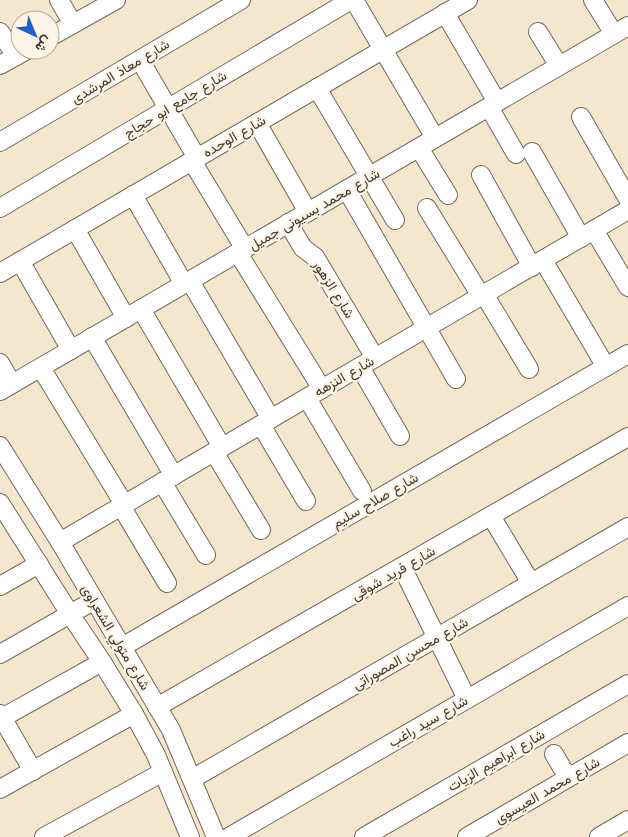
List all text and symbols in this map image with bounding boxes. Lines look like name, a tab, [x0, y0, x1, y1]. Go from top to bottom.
north arrow	[10, 10, 60, 60]
text: ش	[32, 32, 56, 56]
street label: شارع معاذ المرشدى	[68, 35, 173, 109]
street label: شارع جامع ابو حجاج	[121, 67, 231, 144]
street label: شارع الوحده	[200, 112, 270, 163]
street label: شارع محمد بسيونى جميل	[246, 165, 384, 256]
street label: شارع الزهور	[307, 256, 358, 323]
street label: شارع النزهه	[311, 353, 378, 402]
street label: شارع صلاح سليم	[329, 469, 422, 534]
street label: شارع فريد شوقى	[348, 543, 439, 606]
street label: شارع متولي الشعراوى	[75, 581, 154, 695]
street label: شارع محسن المصوراتى	[349, 613, 472, 695]
street label: شارع سيد راغب	[386, 692, 472, 753]
street label: شارع ابراهيم الزيات	[445, 726, 549, 797]
street label: شارع محمد العيسوى	[492, 753, 604, 829]

